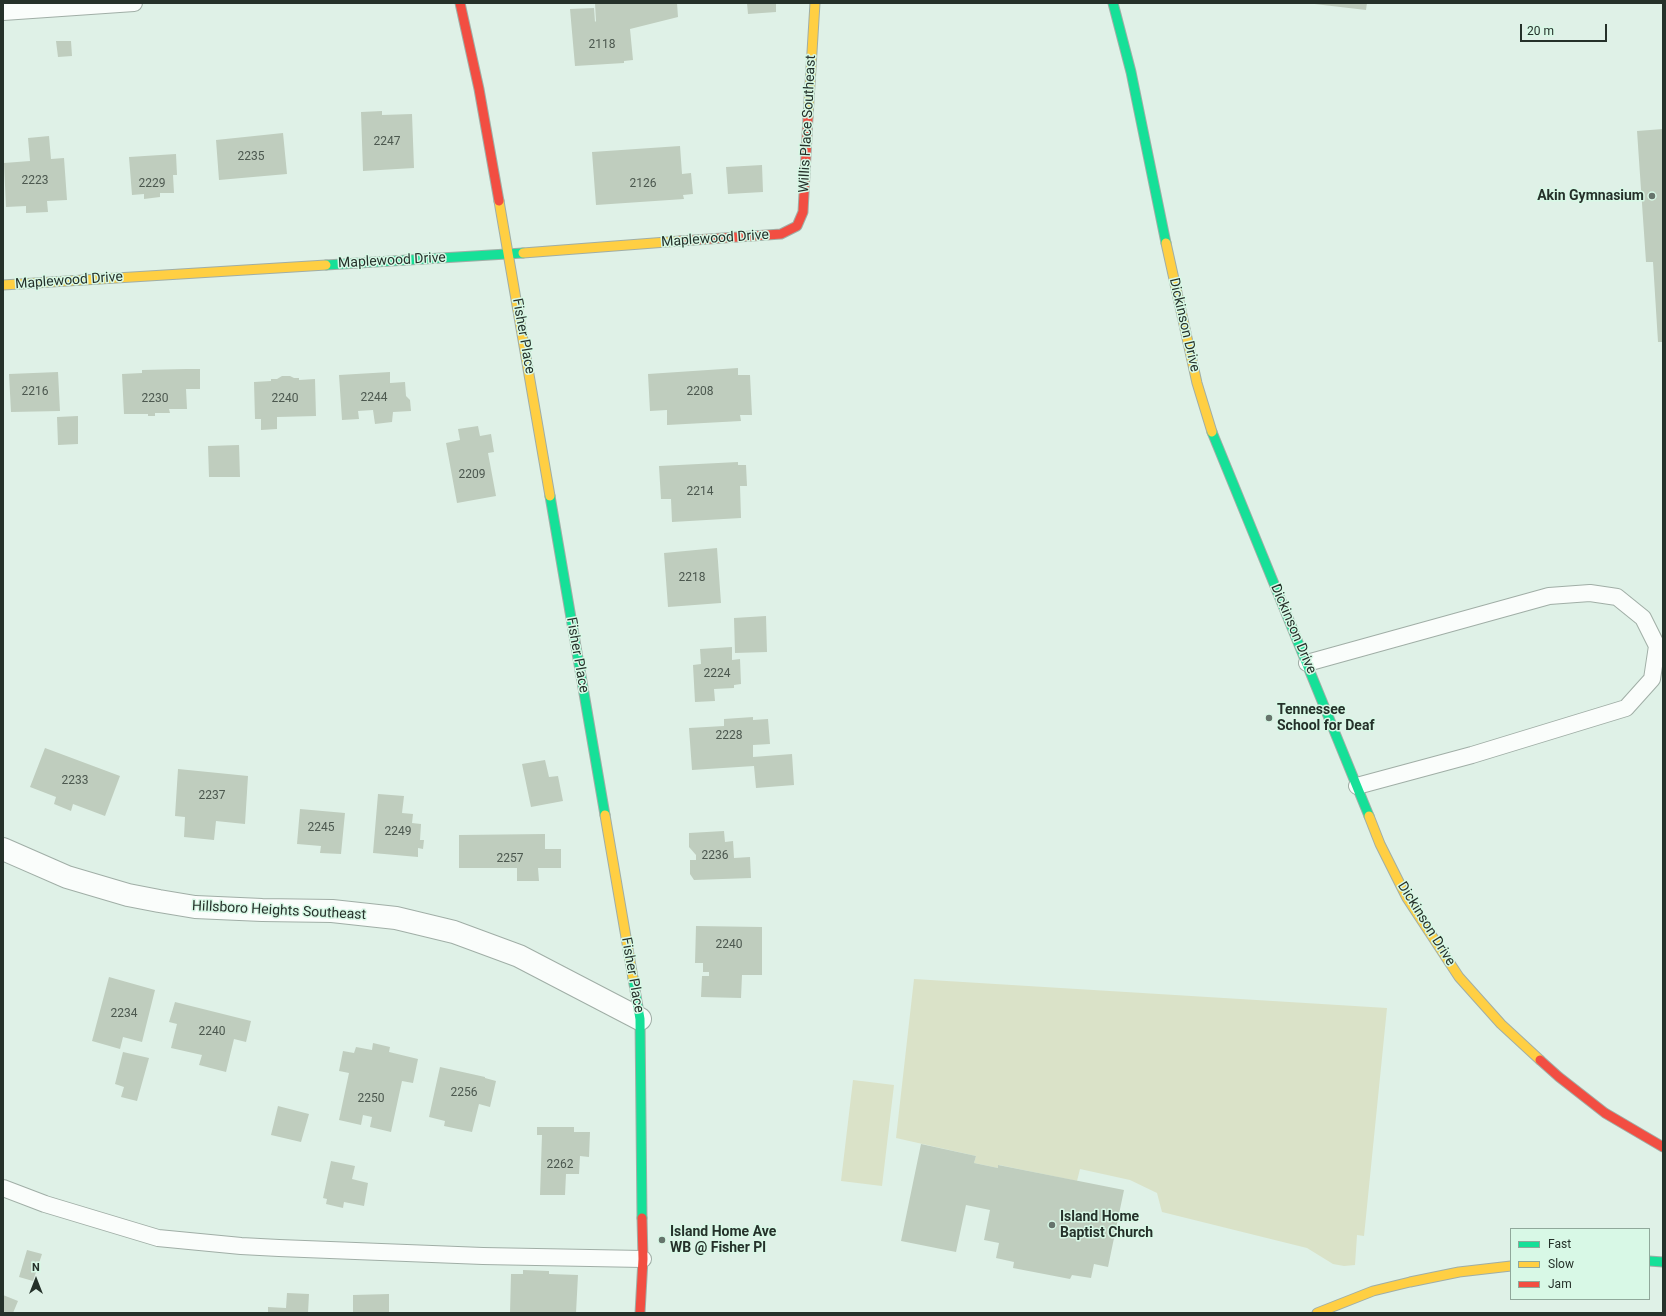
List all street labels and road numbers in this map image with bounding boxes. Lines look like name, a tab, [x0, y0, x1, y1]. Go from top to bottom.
street label: Willis Place Southeast	[796, 55, 820, 193]
street label: Maplewood Drive	[661, 227, 769, 251]
street label: Maplewood Drive	[338, 250, 446, 272]
street label: Maplewood Drive	[15, 269, 123, 293]
street label: Dickinson Drive	[1165, 276, 1203, 374]
street label: Fisher Place	[508, 297, 538, 375]
street label: Dickinson Drive	[1267, 582, 1319, 676]
street label: Fisher Place	[562, 616, 592, 694]
street label: Dickinson Drive	[1393, 879, 1459, 969]
street label: Hillsboro Heights Southeast	[192, 898, 366, 924]
street label: Fisher Place	[617, 936, 647, 1014]

